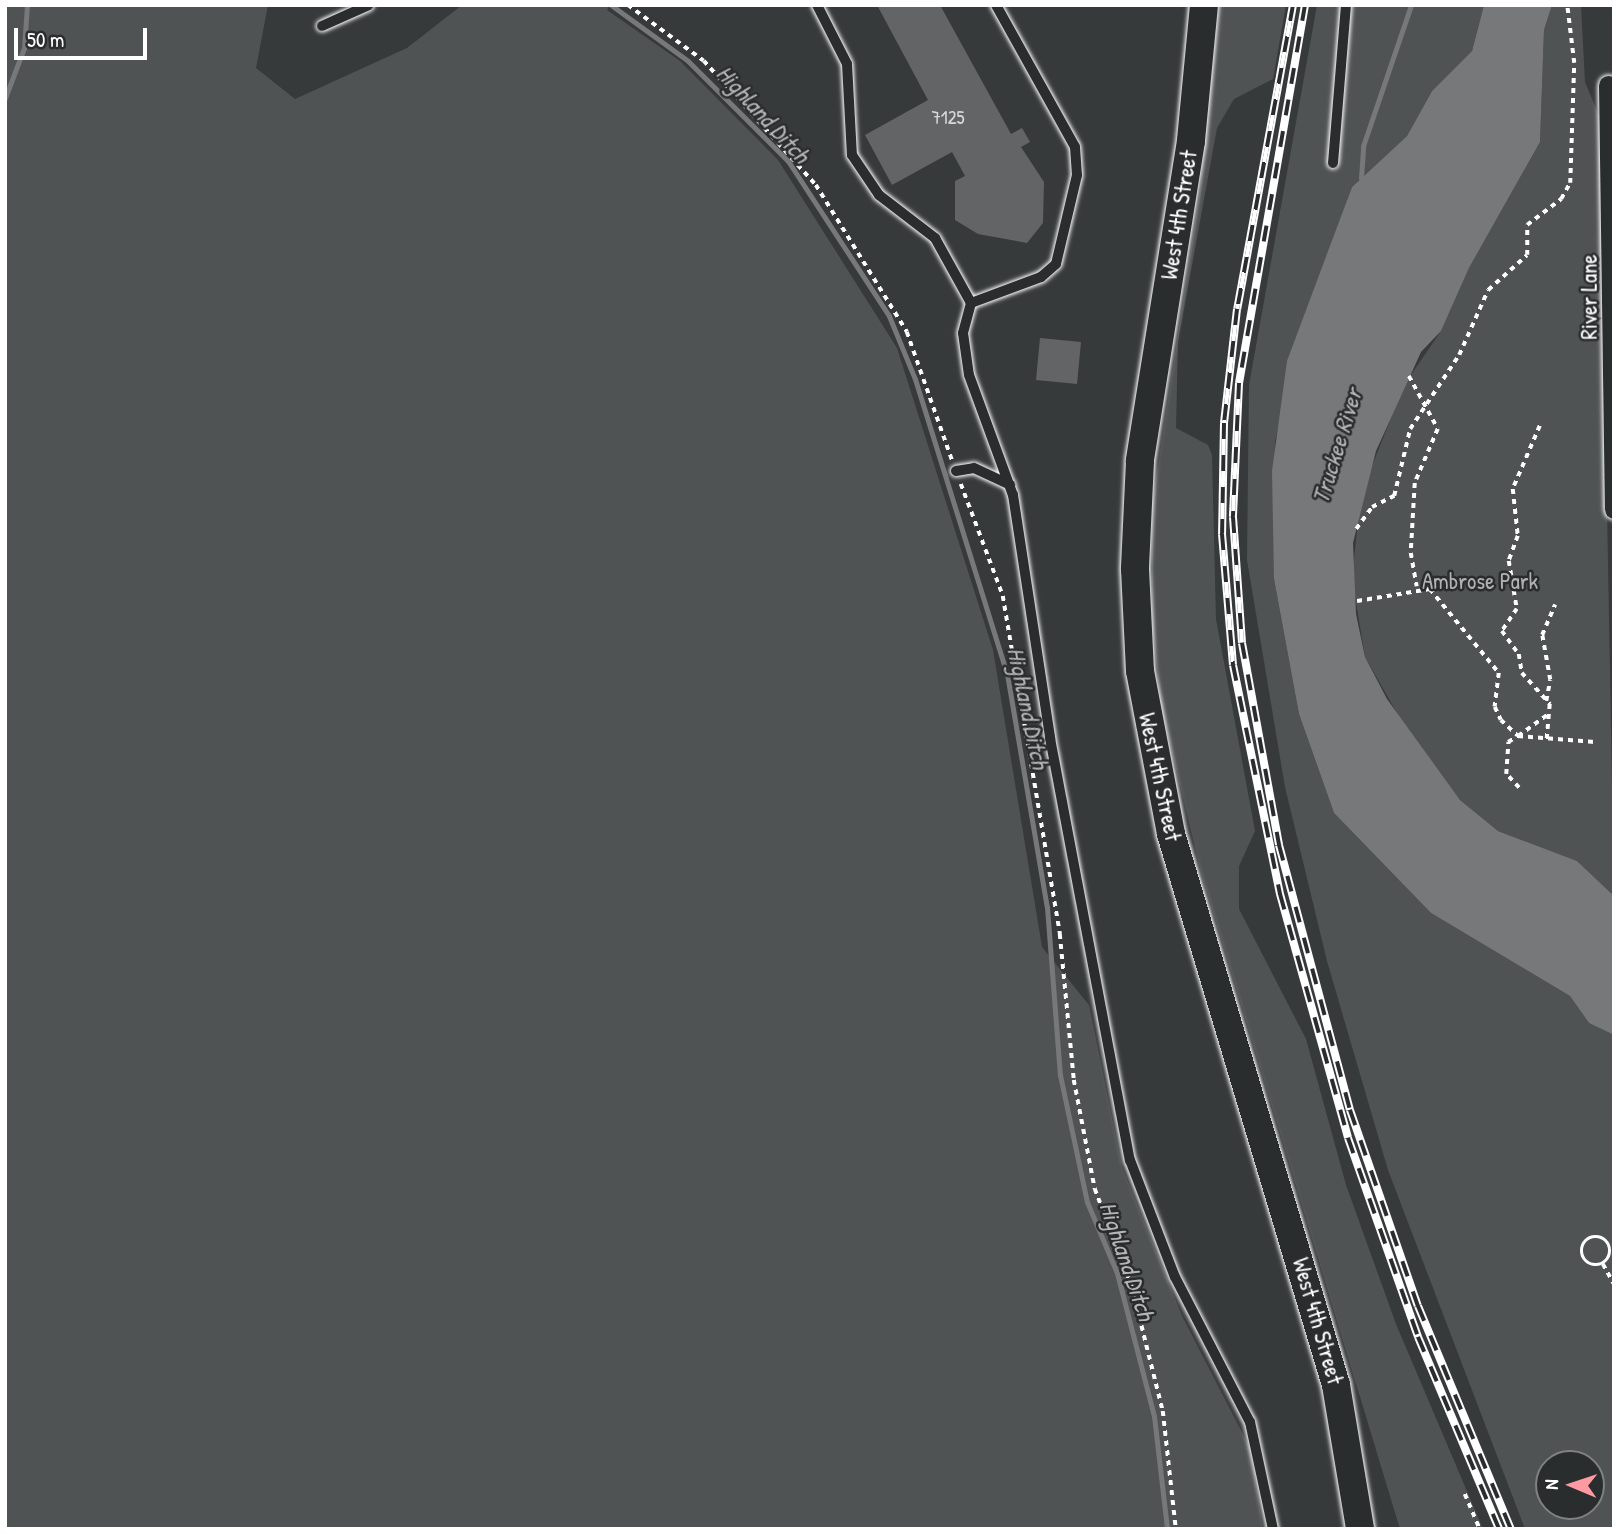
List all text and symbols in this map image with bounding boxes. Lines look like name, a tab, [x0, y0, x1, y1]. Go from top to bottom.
scale bar	[18, 14, 150, 58]
text: 50 m	[27, 25, 64, 54]
water label: Highland Ditch	[710, 59, 816, 169]
house number: 7125	[931, 107, 965, 129]
street label: West 4th Street	[1155, 148, 1203, 282]
street label: River Lane	[1575, 254, 1603, 340]
water label: Truckee River	[1306, 385, 1368, 507]
park label: Ambrose Park	[1422, 567, 1538, 595]
water label: Highland Ditch	[1001, 645, 1055, 771]
street label: West 4th Street	[1133, 710, 1187, 844]
water label: Highland Ditch	[1093, 1198, 1161, 1324]
street label: West 4th Street	[1287, 1255, 1349, 1387]
north arrow	[1535, 1450, 1605, 1520]
text: N	[1538, 1479, 1564, 1490]

